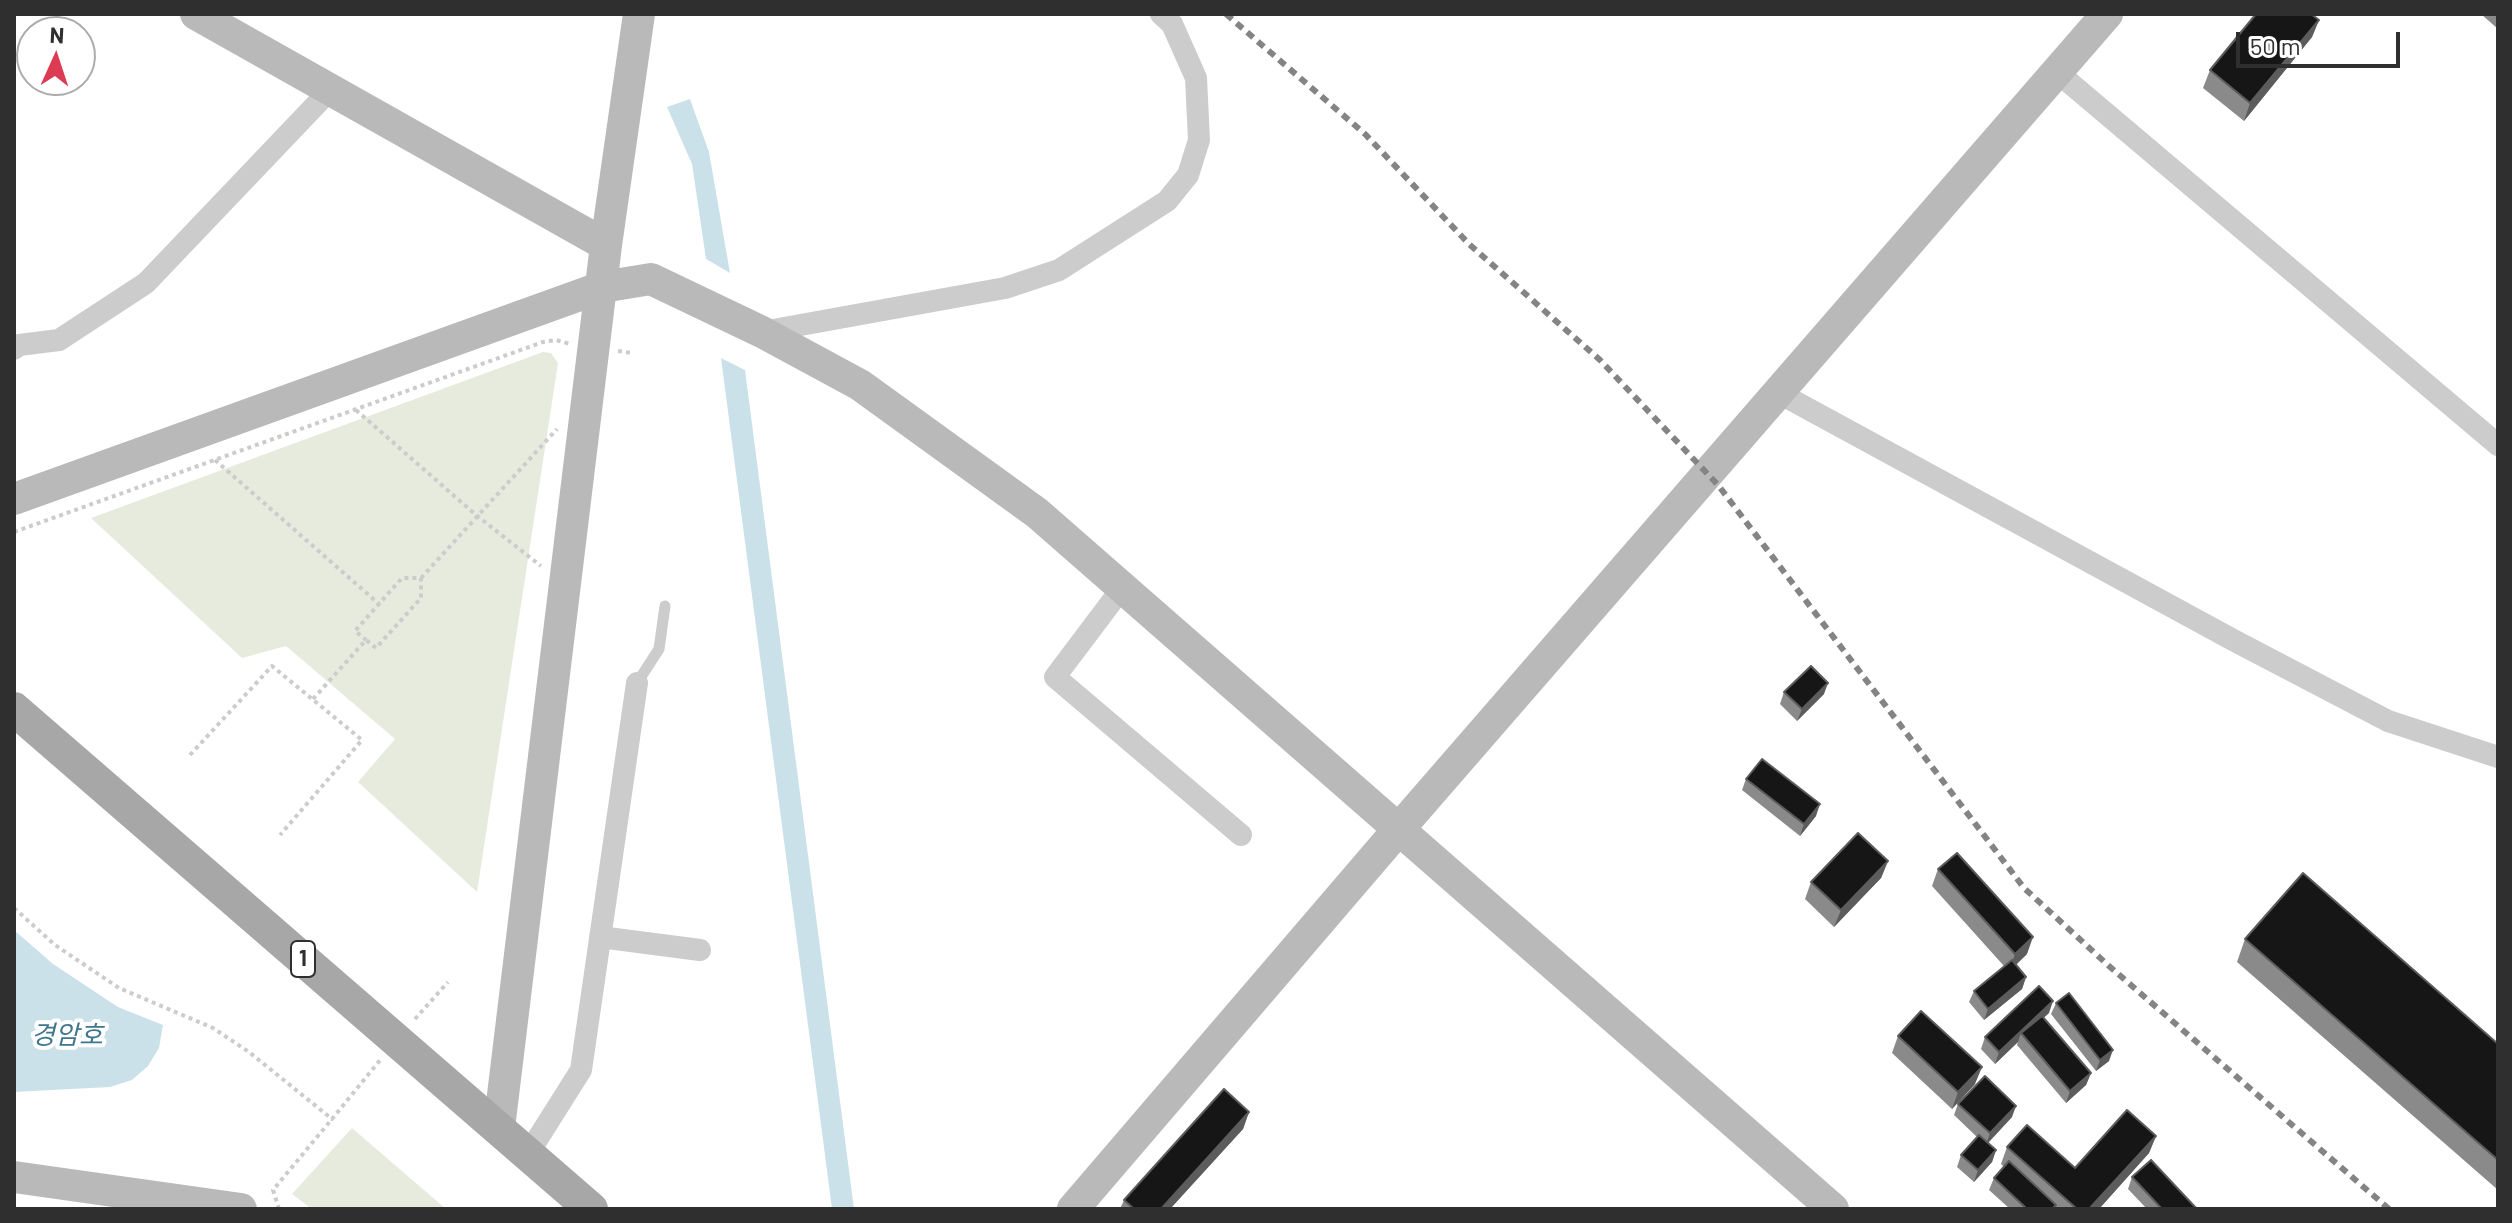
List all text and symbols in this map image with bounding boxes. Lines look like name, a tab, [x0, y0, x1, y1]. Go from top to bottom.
north arrow	[16, 16, 96, 96]
scale bar	[2240, 16, 2404, 66]
text: N	[49, 21, 65, 47]
text: 50 m	[2250, 31, 2301, 60]
road number: 1	[291, 941, 315, 977]
water label: 경암호	[31, 1019, 103, 1051]

